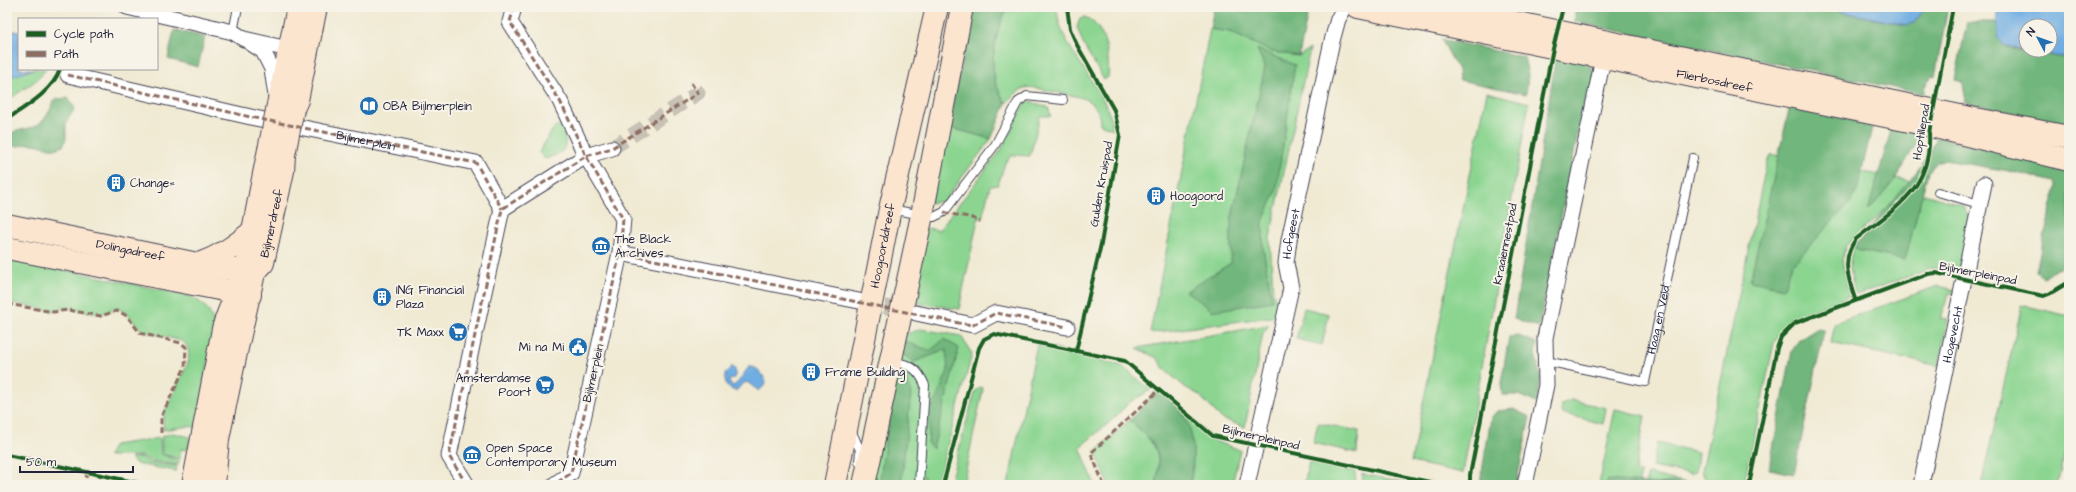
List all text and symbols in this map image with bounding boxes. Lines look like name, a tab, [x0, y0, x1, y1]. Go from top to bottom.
legend	[18, 18, 158, 70]
north arrow	[2018, 18, 2058, 58]
text: N	[2023, 24, 2039, 39]
text: Cycle path	[54, 26, 113, 44]
text: Path	[54, 46, 79, 63]
street label: Flierbosdreef	[1675, 65, 1755, 98]
library icon: OBA Bijlmerplein	[358, 95, 380, 117]
place label: OBA Bijlmerplein	[383, 98, 472, 115]
street label: Hoptillepad	[1909, 103, 1934, 161]
street label: Bijlmerplein	[335, 127, 397, 155]
street label: Gulden Kruispad	[1086, 140, 1117, 228]
building icon: Change=	[105, 172, 127, 194]
place label: Change=	[130, 175, 175, 193]
building icon: Hoogoord	[1145, 185, 1167, 207]
street label: Bijlmerdreef	[256, 187, 288, 259]
place label: Hoogoord	[1170, 188, 1223, 206]
street label: Hoogoorddreef	[866, 201, 900, 290]
street label: Kraaiennestpad	[1489, 202, 1522, 286]
street label: Hofgeest	[1279, 207, 1305, 260]
place label: The Black Archives	[615, 231, 672, 262]
street label: Dolingadreef	[95, 235, 167, 266]
museum icon: The Black Archives	[590, 235, 612, 257]
street label: Bijlmerpleinpad	[1938, 258, 2018, 289]
place label: ING Financial Plaza	[396, 282, 464, 313]
street label: Haag en Veld	[1643, 284, 1674, 356]
building icon: ING Financial Plaza	[371, 286, 393, 308]
street label: Hogevecht	[1939, 304, 1967, 364]
supermarket icon: TK Maxx	[447, 321, 469, 343]
place label: TK Maxx	[397, 324, 444, 341]
public building icon: Mi na Mi	[567, 336, 589, 358]
place label: Mi na Mi	[519, 339, 564, 356]
street label: Bijlmerplein	[578, 342, 608, 404]
building icon: Frame Building	[800, 361, 822, 383]
place label: Frame Building	[825, 364, 905, 382]
place label: Amsterdamse Poort	[456, 370, 531, 401]
supermarket icon: Amsterdamse Poort	[534, 374, 556, 396]
street label: Bijlmerpleinpad	[1221, 420, 1301, 455]
place label: Open Space Contemporary Museum	[486, 440, 617, 472]
museum icon: Open Space Contemporary Museum	[461, 444, 483, 466]
scale bar	[20, 448, 133, 474]
text: 50 m	[26, 454, 57, 471]

